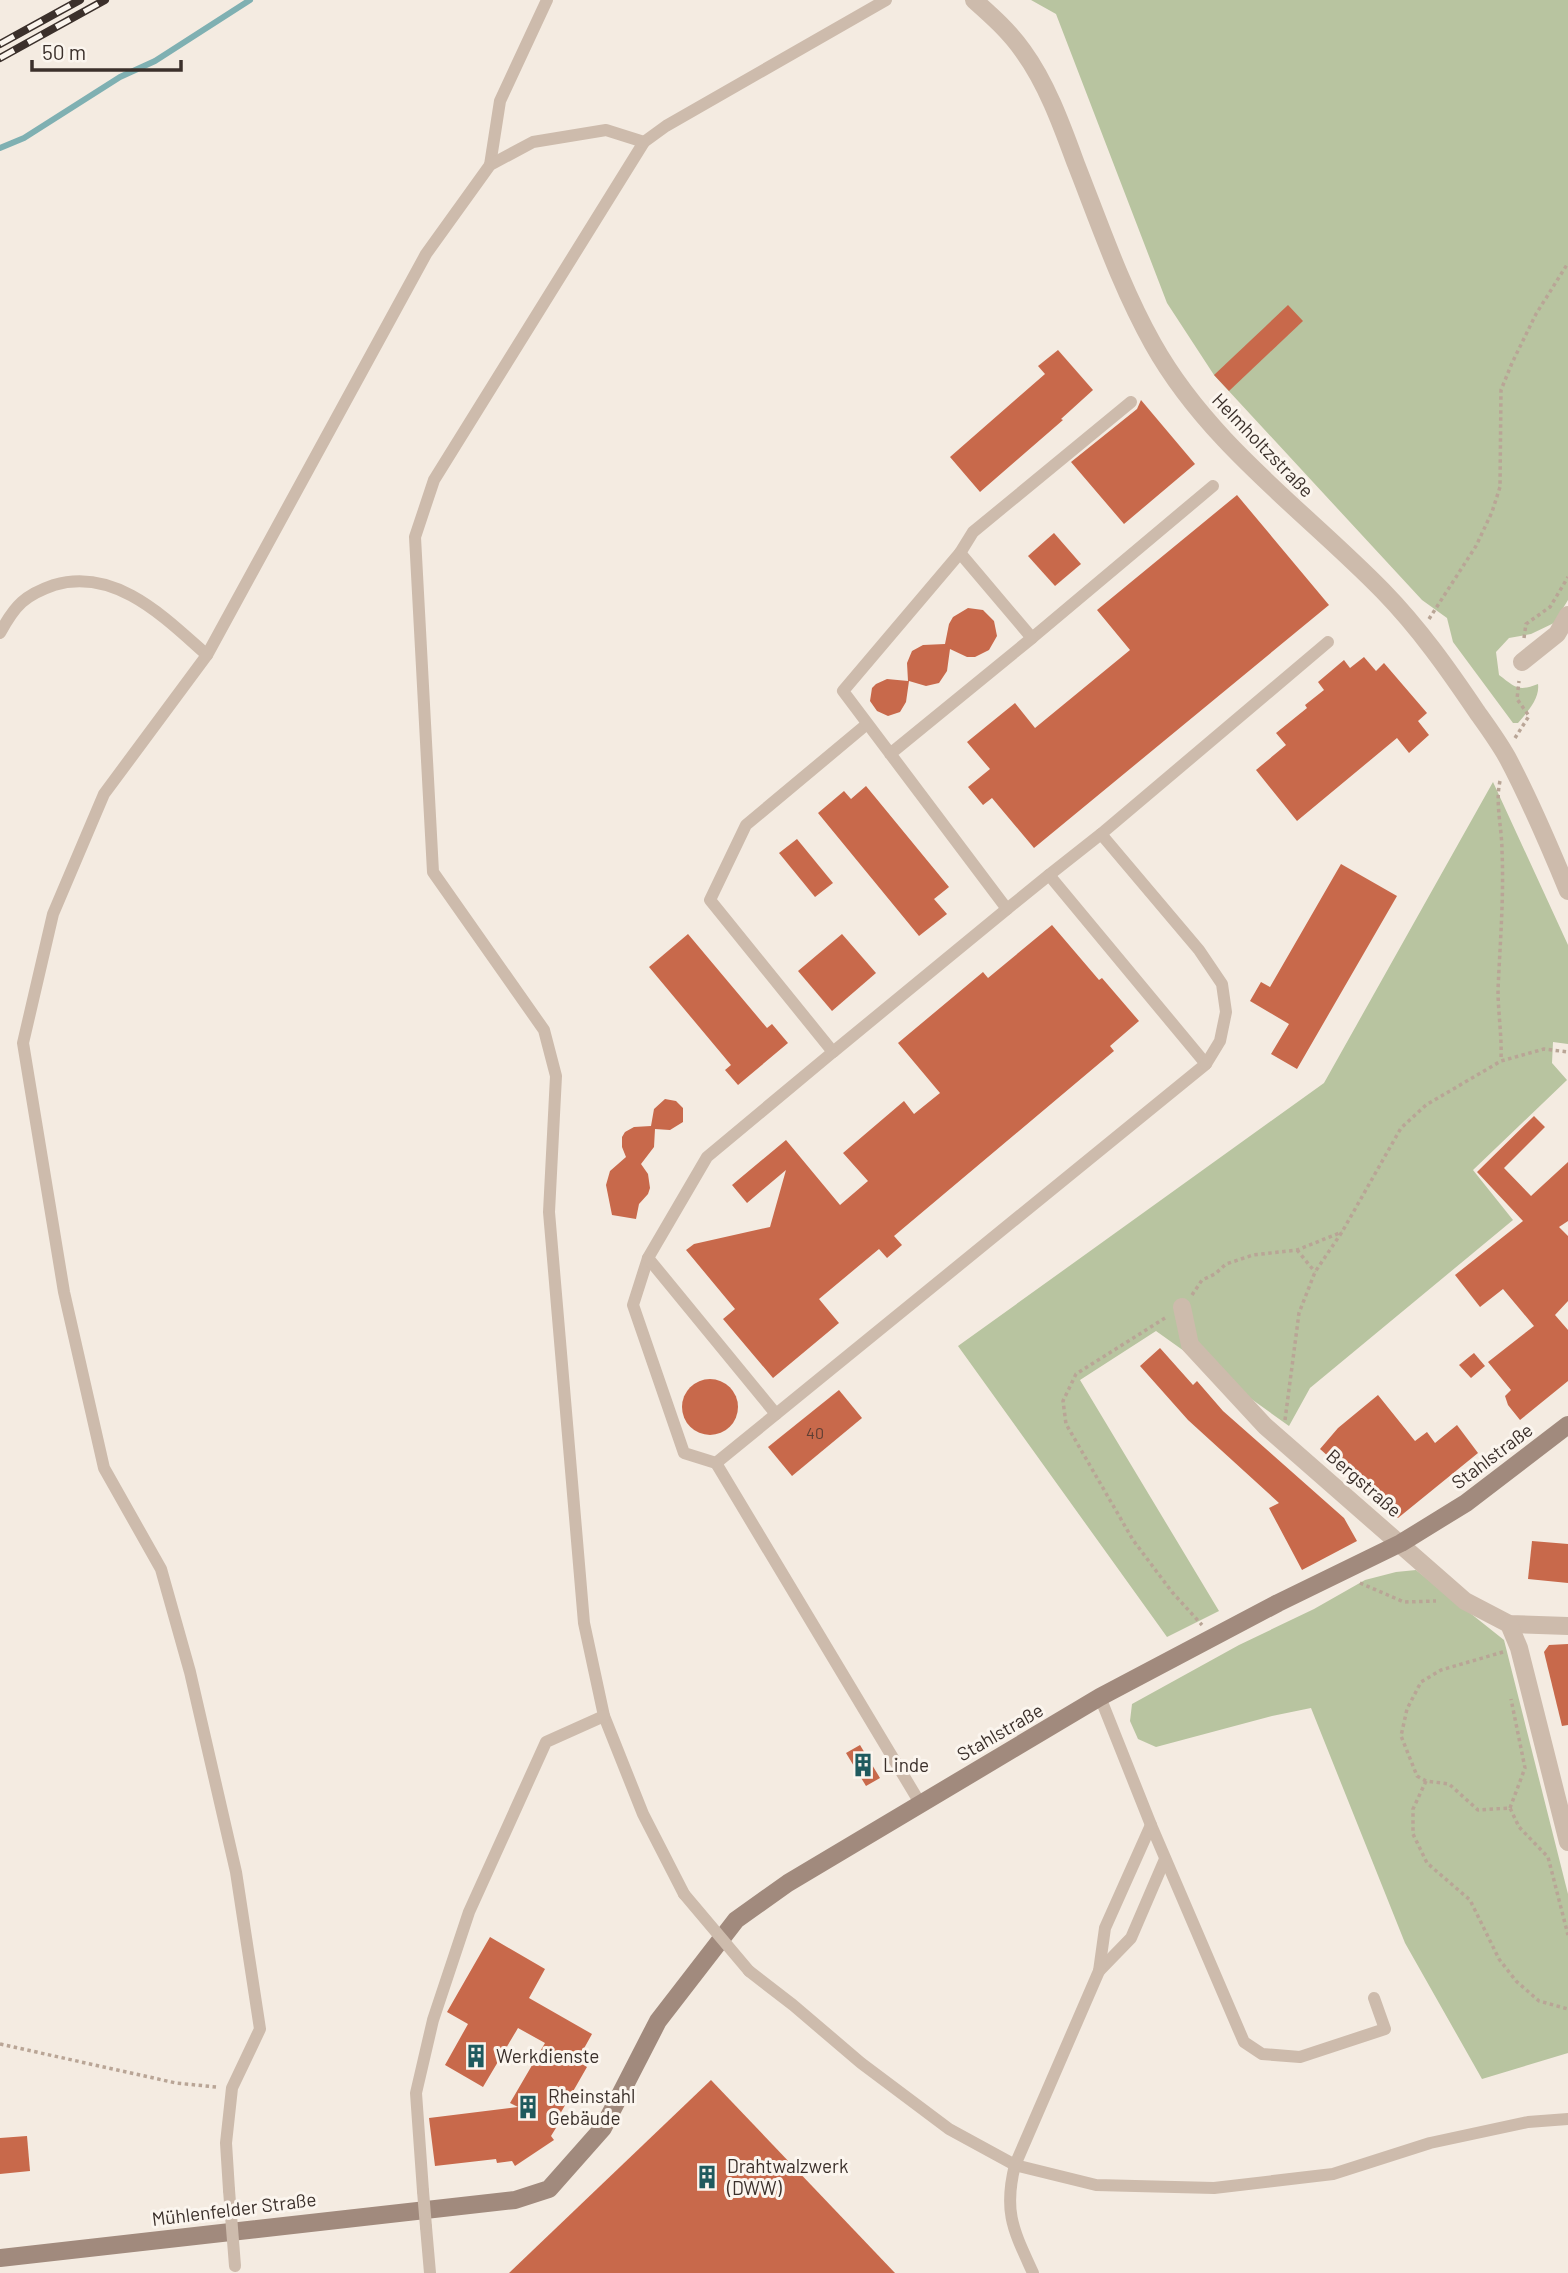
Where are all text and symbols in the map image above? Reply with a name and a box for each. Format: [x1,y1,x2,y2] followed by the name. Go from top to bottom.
[32,28,180,72] scale bar
[42,39,86,64] text: 50 m
[1208,388,1319,502] street label: Helmholtzstraße
[1447,1418,1537,1494] street label: Stahlstraße
[806,1423,824,1442] house number: 40
[1322,1444,1407,1522] street label: Bergstraße
[953,1698,1047,1765] street label: Stahlstraße
[849,1751,877,1779] building icon: Linde
[883,1753,929,1776] place label: Linde
[462,2042,490,2070] building icon: Werkdienste
[496,2044,599,2067] place label: Werkdienste
[548,2084,635,2129] place label: Rheinstahl Gebäude
[514,2093,542,2121] building icon: Rheinstahl Gebäude
[726,2154,848,2199] place label: Drahtwalzwerk (DWW)
[693,2163,721,2191] building icon: Drahtwalzwerk (DWW)
[150,2187,318,2230] street label: Mühlenfelder Straße

